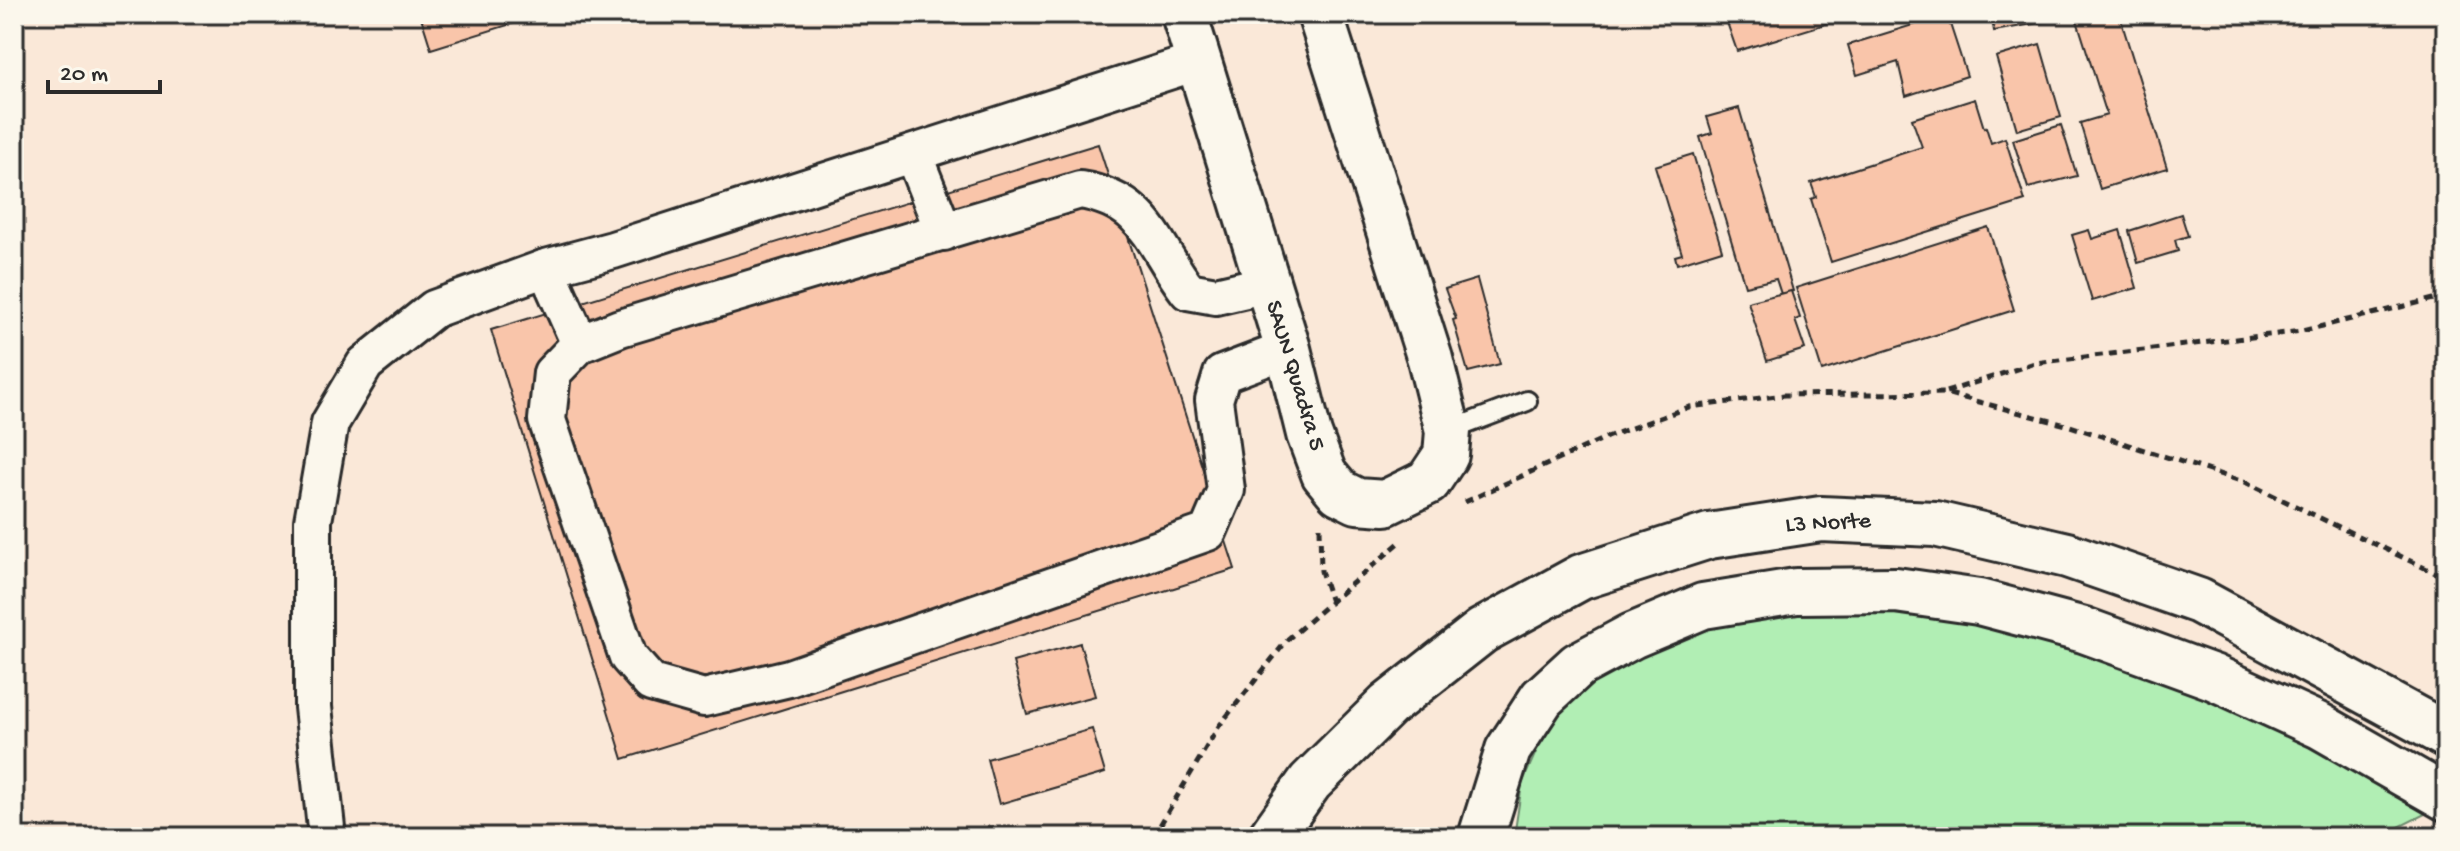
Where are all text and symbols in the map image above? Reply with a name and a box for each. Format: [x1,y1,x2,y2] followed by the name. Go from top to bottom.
[48,44,160,94] scale bar
[60,61,108,90] text: 20 m
[1257,297,1331,455] street label: SAUN Quadra 5
[1784,507,1872,541] street label: L3 Norte

